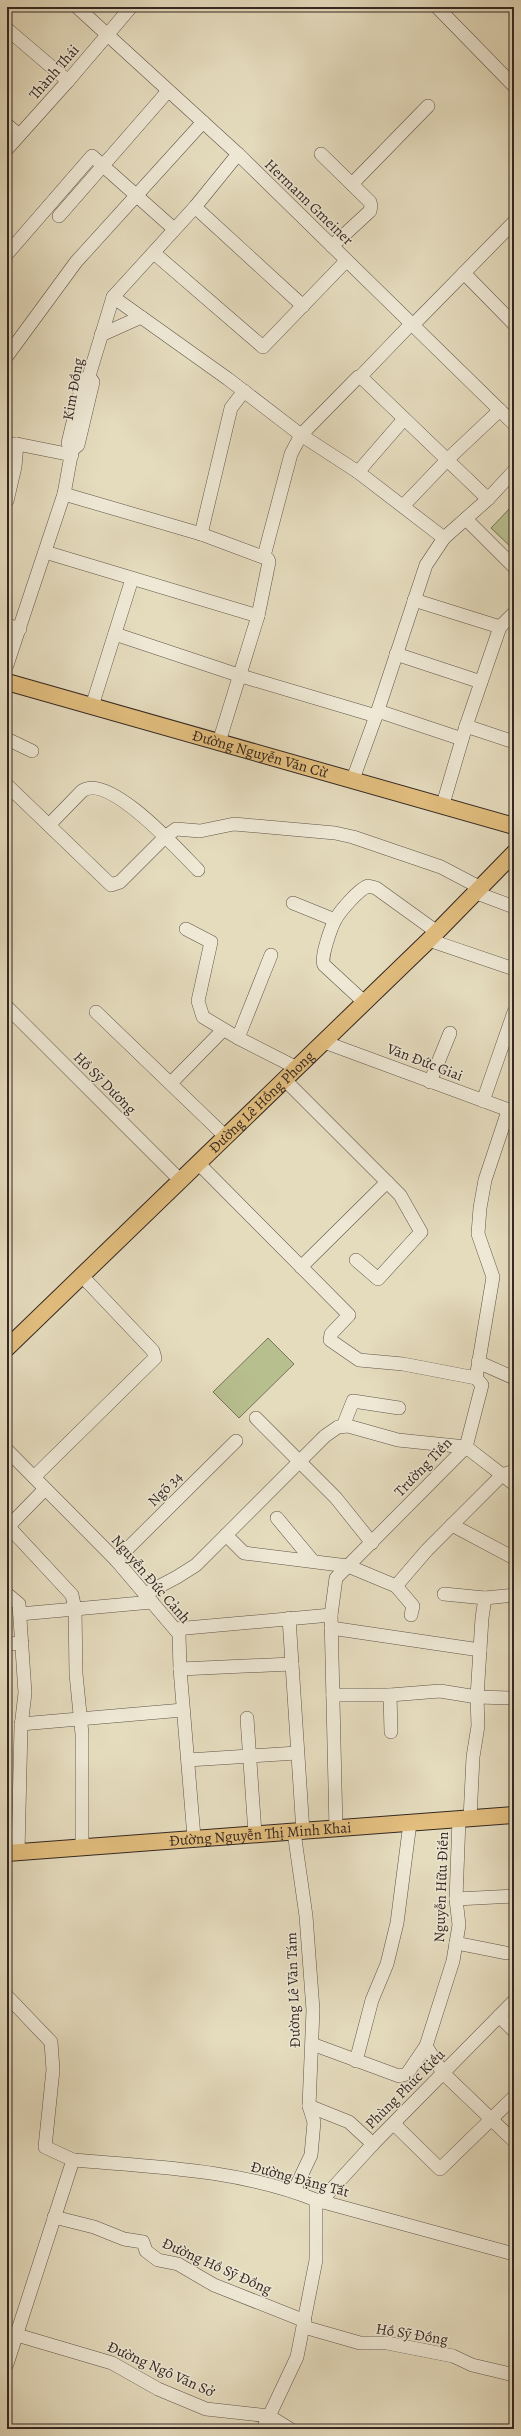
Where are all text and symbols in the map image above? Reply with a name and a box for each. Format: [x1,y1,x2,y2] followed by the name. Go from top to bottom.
[24,40,84,104] street label: Thành Thái
[260,154,358,250] street label: Hermann Gmeiner
[58,356,88,422] street label: Kim Đồng
[190,725,331,783] street label: Đường Nguyễn Văn Cừ
[383,1038,466,1086] street label: Văn Đức Giai
[204,1046,319,1158] street label: Đường Lê Hồng Phong
[69,1047,141,1119] street label: Hồ Sỹ Dương
[390,1433,456,1501] street label: Trường Tiến
[143,1467,187,1511] street label: Ngõ 34
[107,1530,195,1628] street label: Nguyễn Đức Cảnh
[168,1817,352,1851] street label: Đường Nguyễn Thị Minh Khai
[429,1831,453,1943] street label: Nguyễn Hữu Điền
[281,1931,305,2048] street label: Đường Lê Văn Tám
[361,2044,450,2133] street label: Phùng Phúc Kiều
[249,2156,352,2202] street label: Đường Đặng Tất
[159,2233,275,2299] street label: Đường Hồ Sỹ Đồng
[375,2318,450,2350] street label: Hồ Sỹ Đồng
[104,2336,219,2402] street label: Đường Ngô Văn Sở

